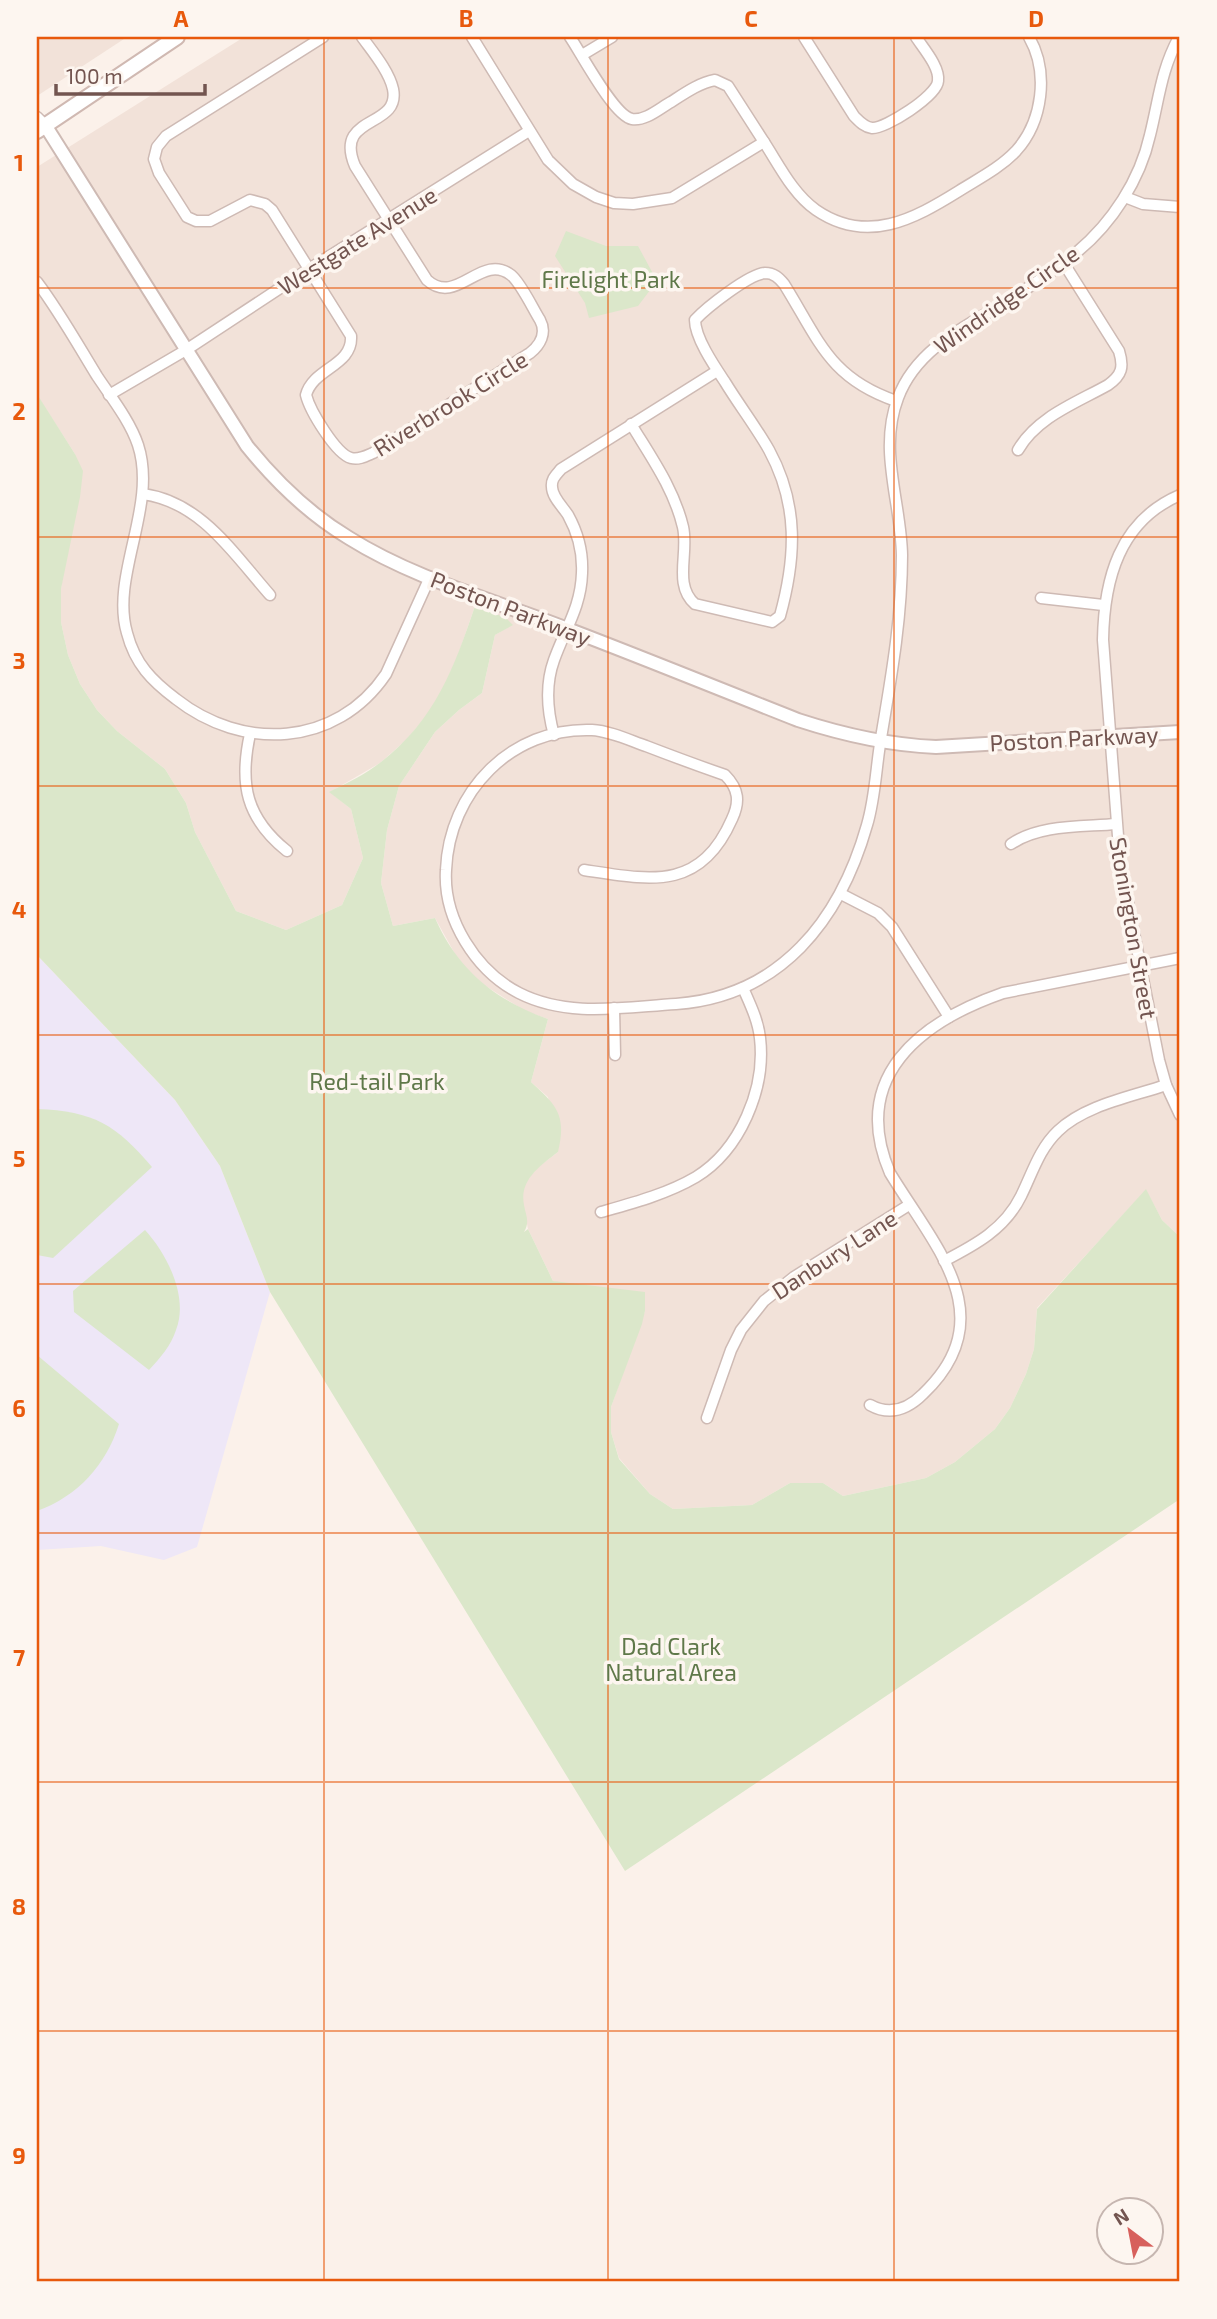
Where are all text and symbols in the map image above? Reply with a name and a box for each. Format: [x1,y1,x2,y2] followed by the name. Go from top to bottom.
[173,4,189,32] text: A
[459,4,473,32] text: B
[744,4,758,32] text: C
[1028,4,1044,32] text: D
[56,52,205,96] scale bar
[66,63,123,88] text: 100 m
[14,148,24,176] text: 1
[272,180,442,300] street label: Westgate Avenue
[928,239,1084,359] street label: Windridge Circle
[541,265,681,293] park label: Firelight Park
[368,344,532,462] street label: Riverbrook Circle
[12,397,26,425] text: 2
[427,565,595,651] street label: Poston Parkway
[12,646,26,674] text: 3
[989,720,1159,756] street label: Poston Parkway
[1104,835,1164,1021] street label: Stonington Street
[12,895,26,923] text: 4
[309,1067,445,1095] park label: Red-tail Park
[13,1144,25,1172] text: 5
[766,1203,902,1305] street label: Danbury Lane
[12,1394,26,1422] text: 6
[605,1632,737,1686] park label: Dad Clark Natural Area
[13,1643,25,1671] text: 7
[12,1892,26,1920] text: 8
[12,2141,26,2169] text: 9
[1094,2196,1164,2266] north arrow
[1109,2203,1133,2230] text: N

